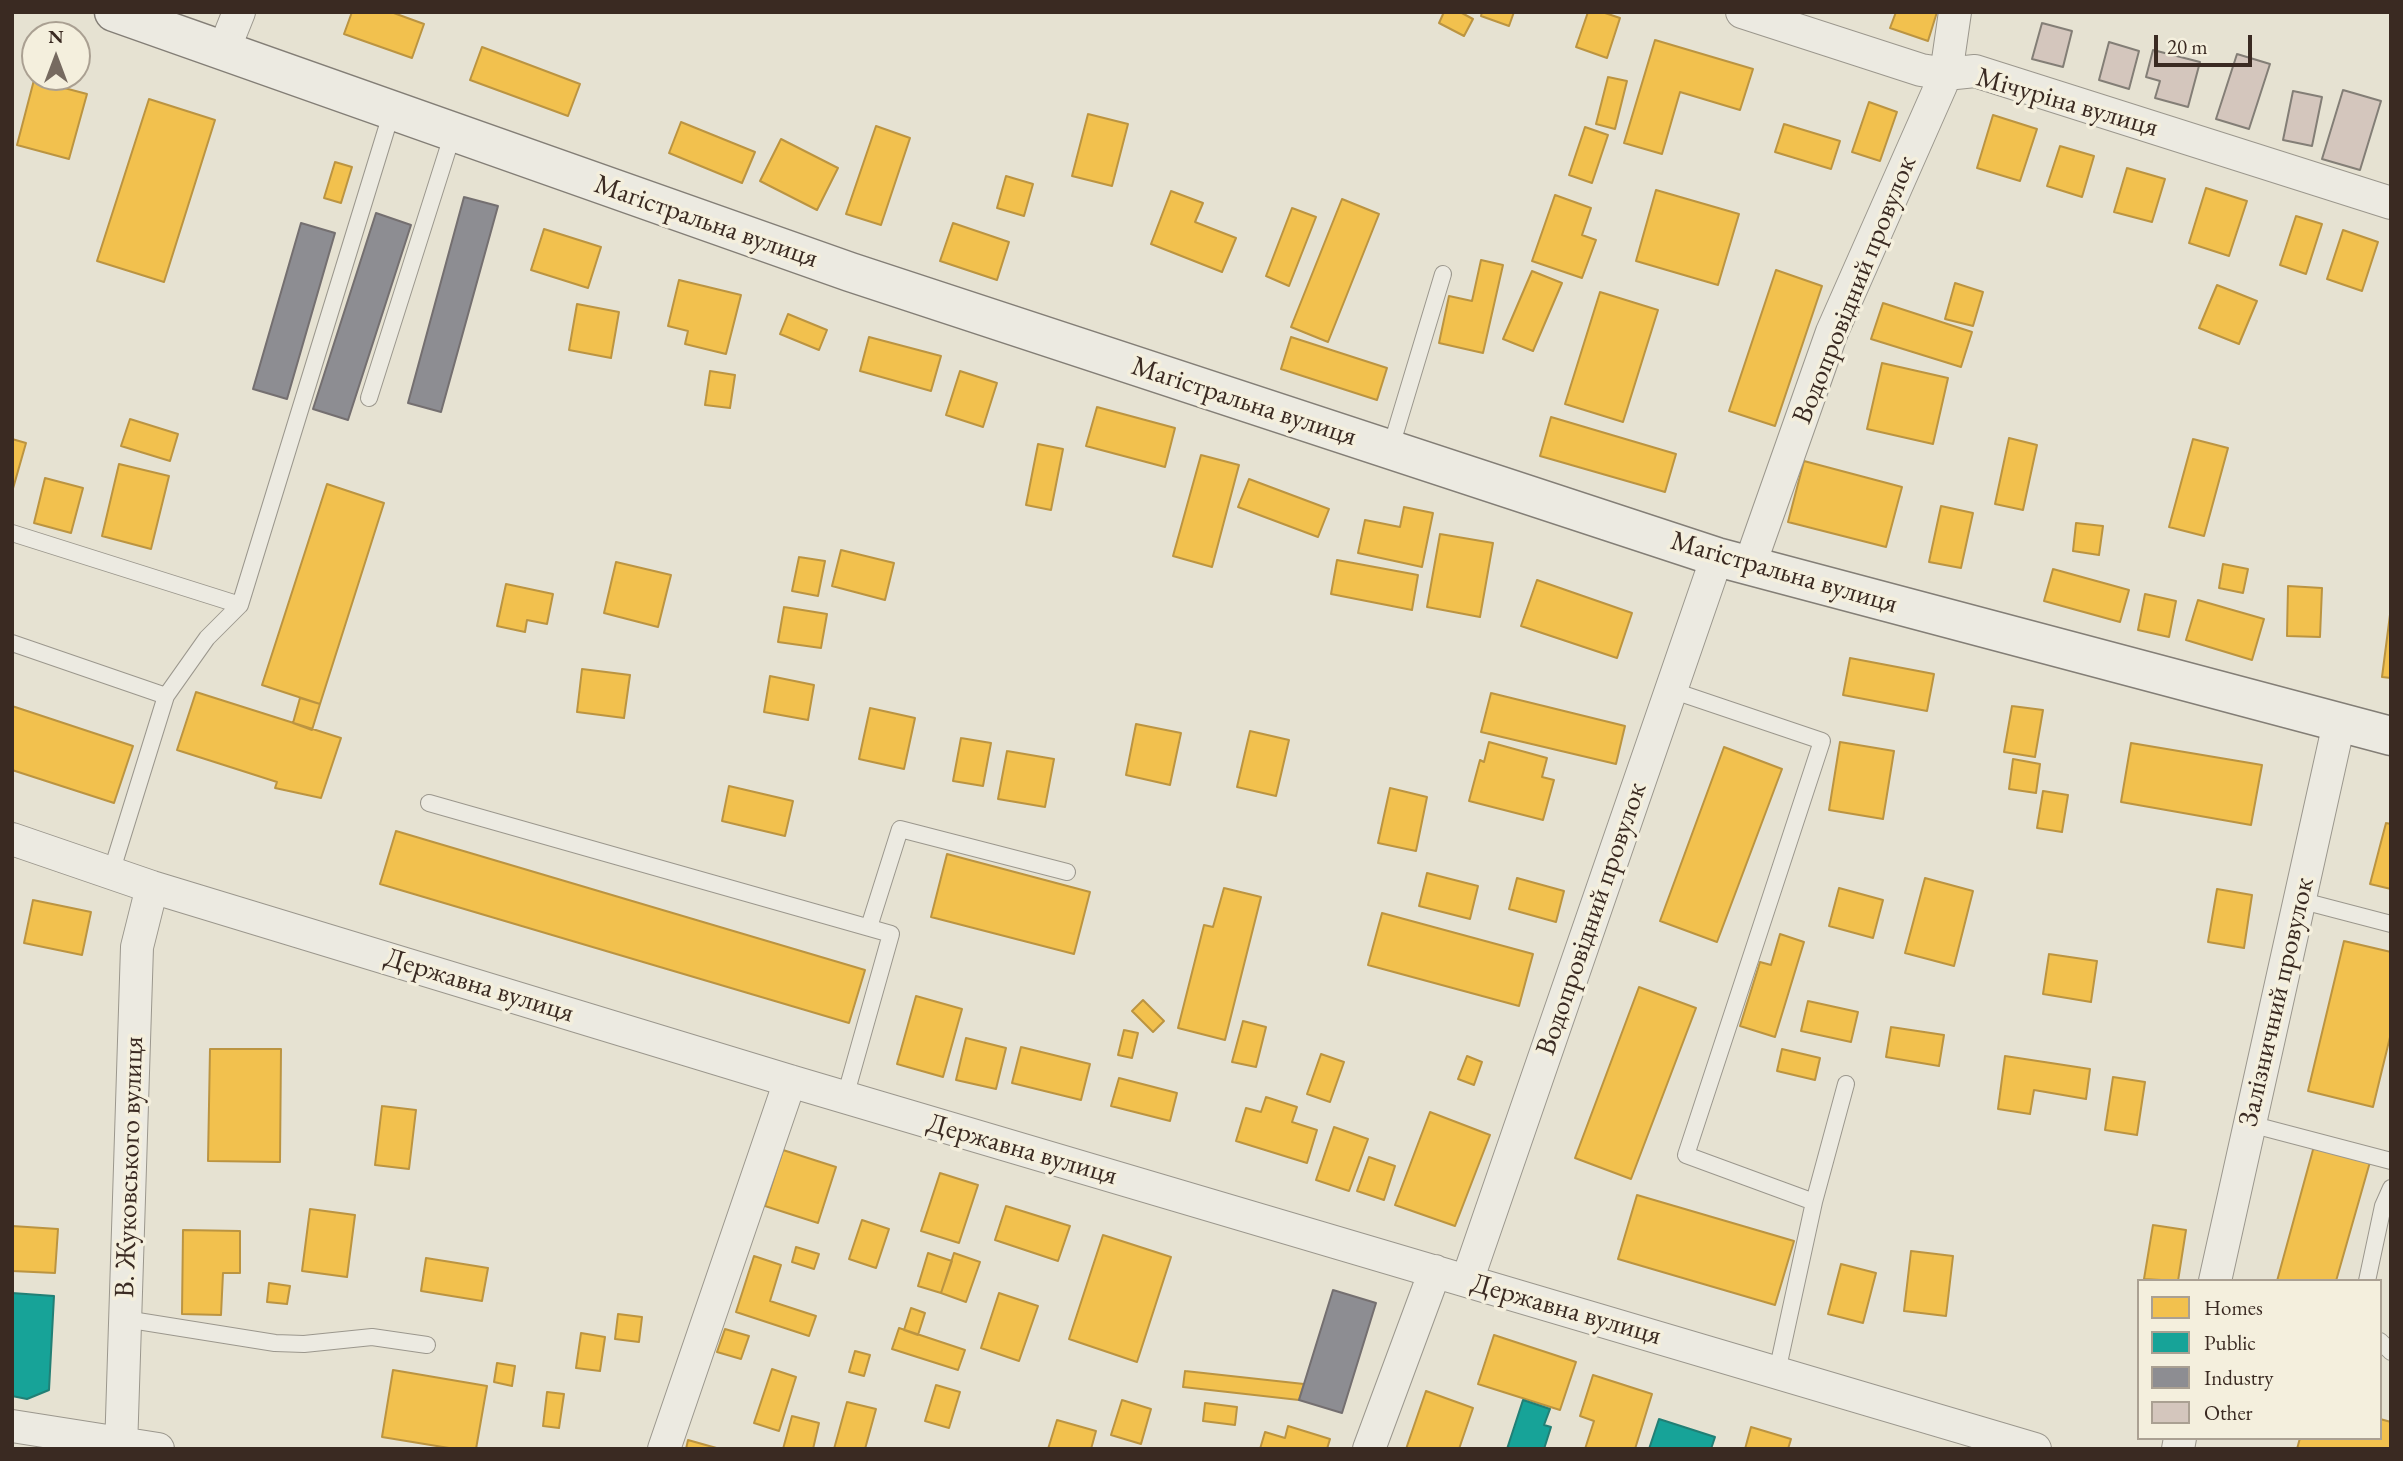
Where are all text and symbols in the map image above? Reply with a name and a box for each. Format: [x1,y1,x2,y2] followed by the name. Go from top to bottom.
[21,21,91,91] north arrow
[2158,21,2256,65] scale bar
[48,24,64,49] text: N
[2167,33,2208,60] text: 20 m
[1972,61,2162,145] street label: Мічуріна вулиця
[1786,151,1924,429] street label: Водопровідний провулок
[590,168,822,276] street label: Магістральна вулиця
[1127,350,1361,454] street label: Магістральна вулиця
[1667,525,1901,621] street label: Магістральна вулиця
[1530,778,1654,1060] street label: Водопровідний провулок
[2232,874,2322,1130] street label: Залізничний провулок
[380,941,578,1031] street label: Державна вулиця
[109,1036,151,1298] street label: В. Жуковського вулиця
[923,1107,1121,1193] street label: Державна вулиця
[1467,1267,1665,1353] street label: Державна вулиця
[2137,1279,2382,1440] legend
[2204,1294,2263,1321] text: Homes
[2204,1329,2256,1356] text: Public
[2204,1364,2274,1391] text: Industry
[2204,1399,2253,1426] text: Other

